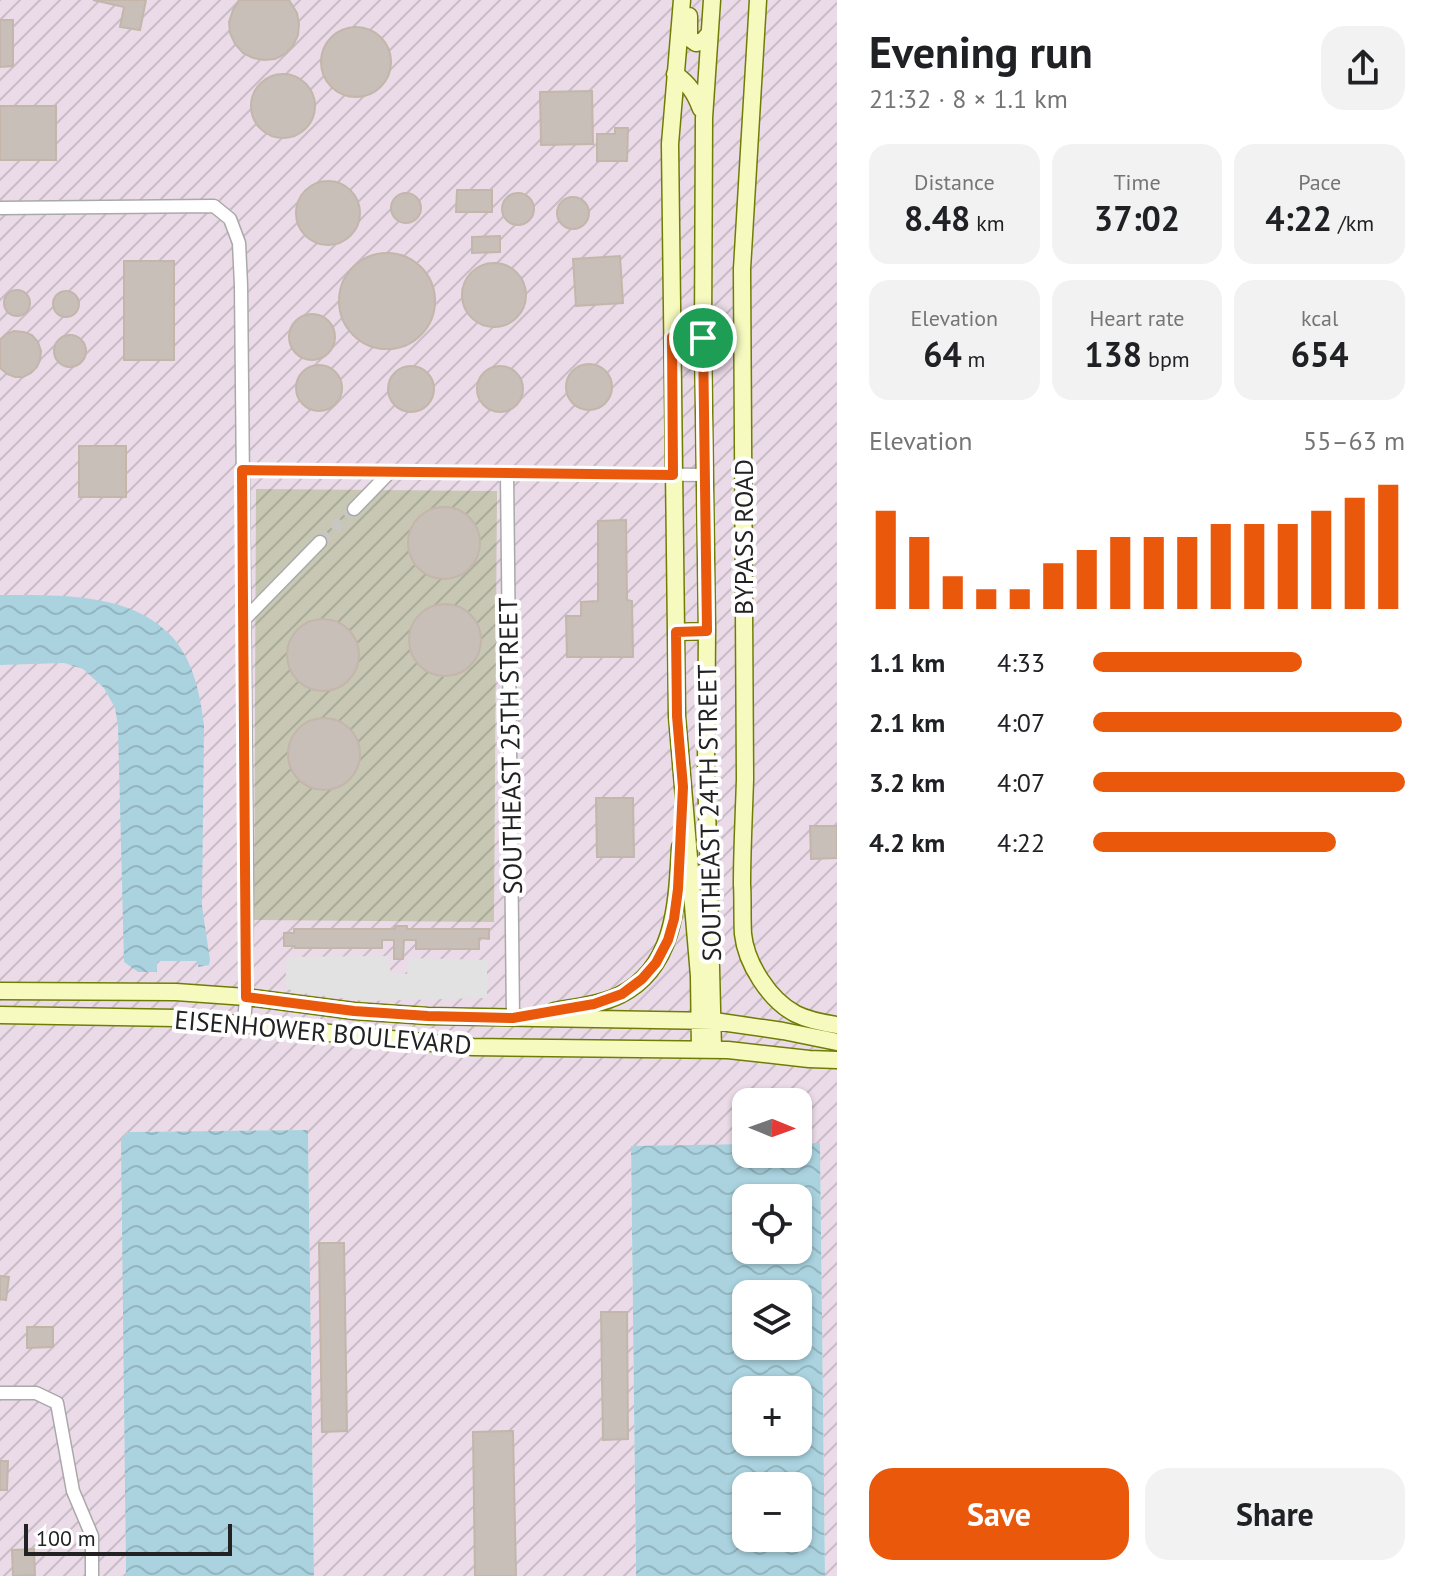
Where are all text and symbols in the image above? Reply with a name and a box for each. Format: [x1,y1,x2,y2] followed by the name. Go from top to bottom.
[869,23,1093,80] text: Evening run
[1321,26,1405,110] button: share
[869,82,1068,115] text: 21:32 · 8 × 1.1 km
[914,168,995,196] text: Distance
[1113,168,1161,196] text: Time
[1298,168,1341,196] text: Pace
[904,196,970,240] text: 8.48
[1094,196,1180,240] text: 37:02
[1265,196,1332,240] text: 4:22
[970,209,1005,237] text: km
[1332,209,1374,237] text: /km
[669,304,737,372] pin
[911,304,998,332] text: Elevation
[1089,304,1185,332] text: Heart rate
[1301,304,1338,332] text: kcal
[681,316,725,360] icon: arrive
[923,332,962,376] text: 64
[1084,332,1142,376] text: 138
[1291,332,1349,376] text: 654
[962,345,985,373] text: m
[1142,345,1190,373] text: bpm
[869,424,973,457] text: Elevation
[1303,424,1405,457] text: 55–63 m
[727,459,760,615] street label: BYPASS ROAD
[491,597,529,895] street label: SOUTHEAST 25TH STREET
[869,646,945,679] text: 1.1 km
[997,646,1045,679] text: 4:33
[690,664,728,962] street label: SOUTHEAST 24TH STREET
[869,706,945,739] text: 2.1 km
[997,706,1045,739] text: 4:07
[869,766,945,799] text: 3.2 km
[997,766,1045,799] text: 4:07
[869,826,945,859] text: 4.2 km
[997,826,1045,859] text: 4:22
[173,1003,473,1061] street label: EISENHOWER BOULEVARD
[732,1088,812,1168] north arrow
[732,1088,812,1552] map controls
[732,1184,812,1264] button: locate
[732,1280,812,1360] button: layers
[732,1376,812,1456] button: +
[869,1468,1129,1560] button: Save
[1145,1468,1405,1560] button: Share
[732,1472,812,1552] button: −
[24,1520,232,1556] scale bar
[36,1524,96,1552] text: 100 m

